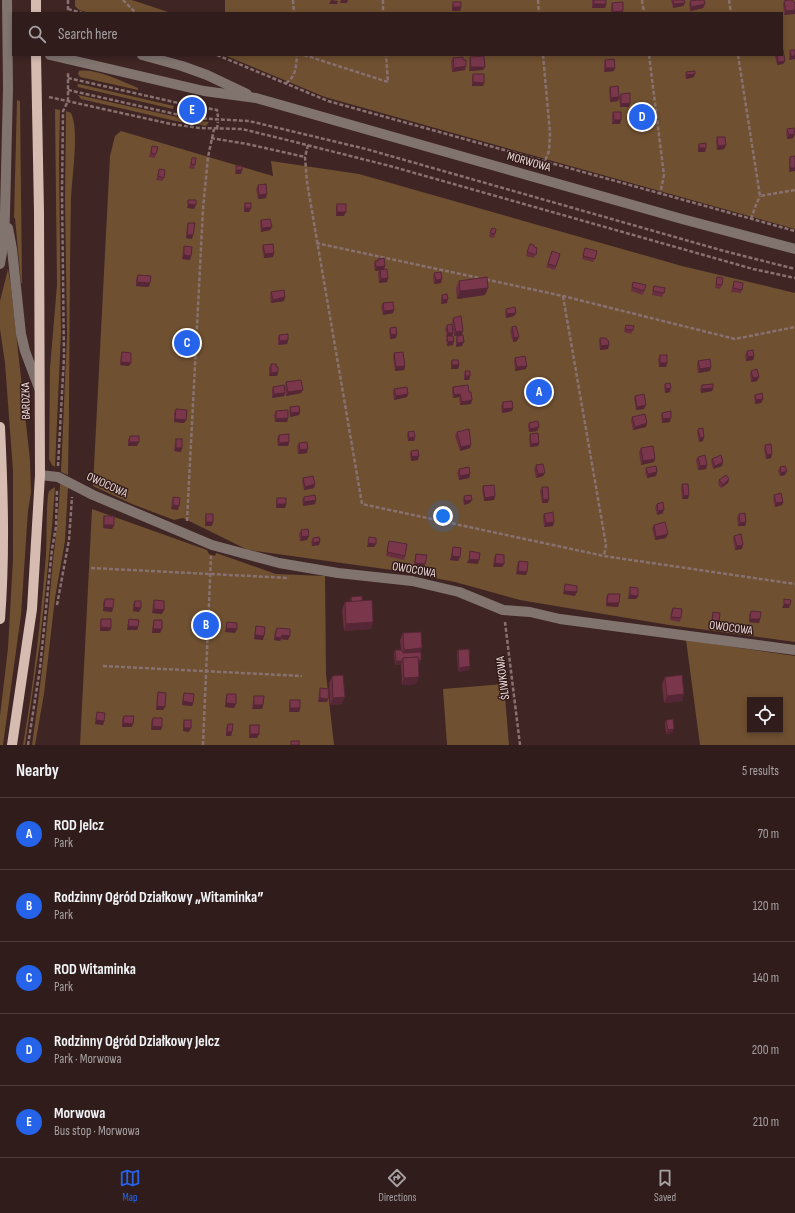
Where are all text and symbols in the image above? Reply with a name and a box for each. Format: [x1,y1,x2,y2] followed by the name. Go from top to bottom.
[12,12,783,56] search box
[26,23,48,45] icon: search
[58,25,118,44] text: Search here
[179,95,205,125] pin: E
[629,102,655,132] pin: D
[505,149,553,176] street label: MORWOWA
[174,328,200,358] pin: C
[526,377,552,407] pin: A
[18,381,34,420] street label: BARDZKA
[84,469,131,501] street label: OWOCOWA
[433,506,453,526] your location
[391,559,438,581] street label: OWOCOWA
[193,610,219,640] pin: B
[708,618,755,639] street label: OWOCOWA
[493,655,513,701] street label: ŚLIWKOWA
[747,697,783,733] map controls
[747,697,783,733] button: locate
[16,761,59,781] text: Nearby
[742,763,779,779] text: 5 results
[54,816,104,835] text: ROD Jelcz
[26,826,32,842] text: A
[758,826,779,842] text: 70 m
[54,835,73,851] text: Park
[54,888,264,907] text: Rodzinny Ogród Działkowy „Witaminka”
[26,898,32,914] text: B
[753,898,779,914] text: 120 m
[54,907,73,923] text: Park
[54,960,136,979] text: ROD Witaminka
[26,970,32,986] text: C
[753,970,779,986] text: 140 m
[54,979,73,995] text: Park
[54,1032,220,1051] text: Rodzinny Ogród Działkowy Jelcz
[26,1042,32,1058] text: D
[752,1042,779,1058] text: 200 m
[54,1051,122,1067] text: Park · Morwowa
[54,1104,105,1123] text: Morwowa
[26,1114,32,1130] text: E
[753,1114,779,1130] text: 210 m
[54,1123,140,1139] text: Bus stop · Morwowa
[119,1167,141,1204] tab: Map
[379,1167,416,1204] tab: Directions
[654,1167,676,1204] tab: Saved

